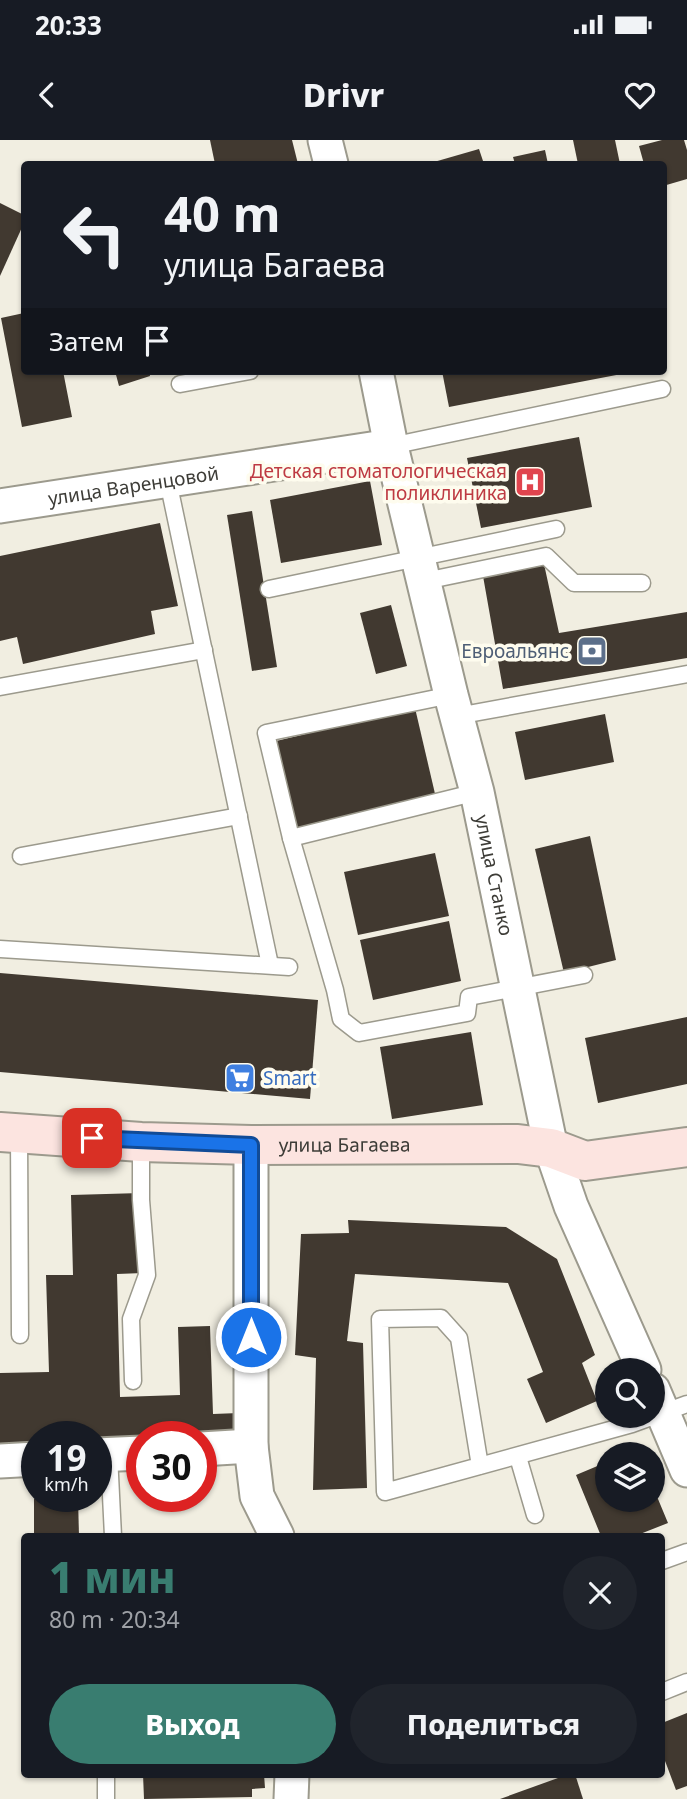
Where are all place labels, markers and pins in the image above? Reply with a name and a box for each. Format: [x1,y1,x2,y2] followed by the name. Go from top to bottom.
[250,458,507,506] place label: Детская стоматологическая поликлиника
[513,465,547,499] hospital icon: Детская стоматологическая поликлиника
[575,634,609,668] bank icon: Евроальянс
[461,638,569,664] place label: Евроальянс
[223,1061,257,1095] supermarket icon: Smart
[263,1065,317,1091] place label: Smart
[62,1108,122,1168] pin

